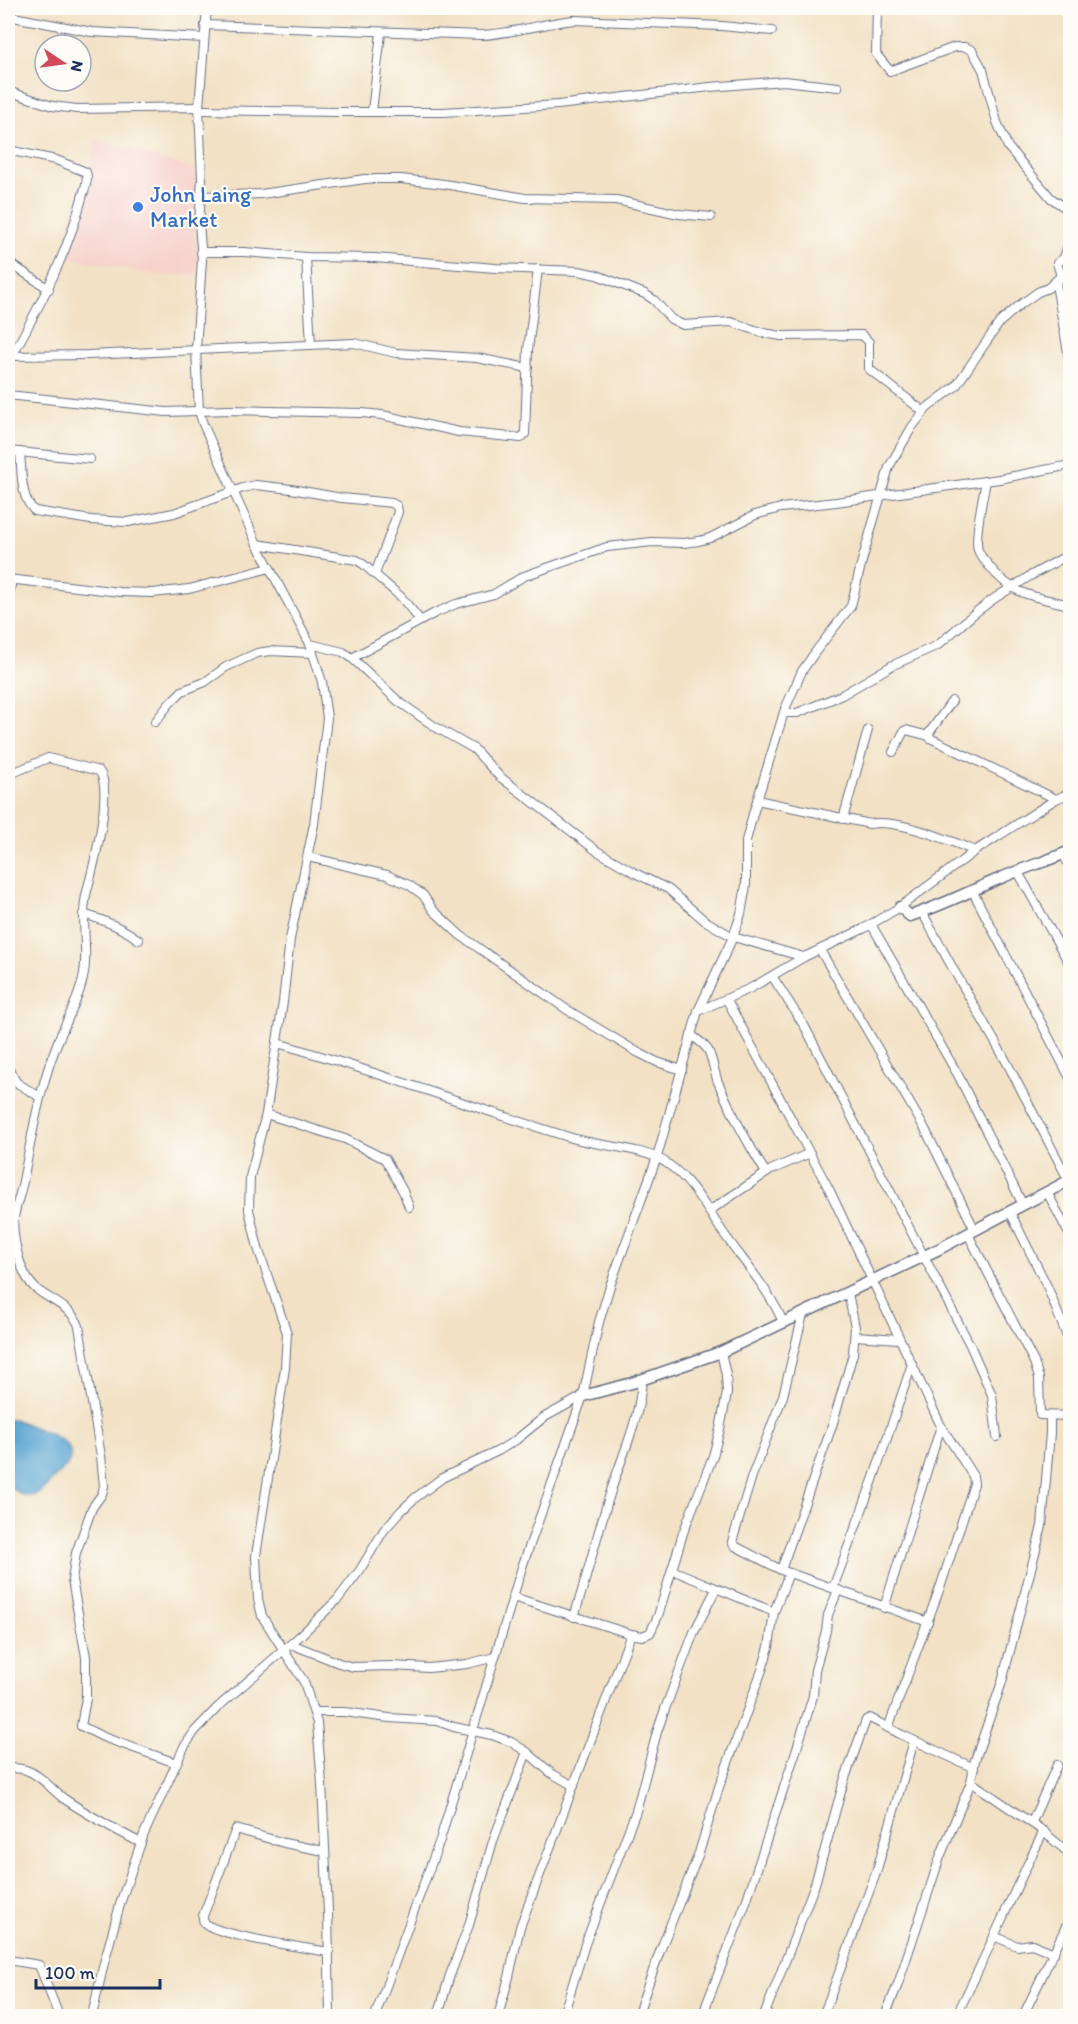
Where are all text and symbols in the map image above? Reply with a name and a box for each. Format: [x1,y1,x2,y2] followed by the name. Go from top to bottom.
[33,33,93,93] north arrow
[67,59,88,74] text: N
[150,181,252,233] place label: John Laing Market
[131,200,145,214] marker: John Laing Market
[36,1952,160,1990] scale bar
[45,1962,95,1984] text: 100 m

